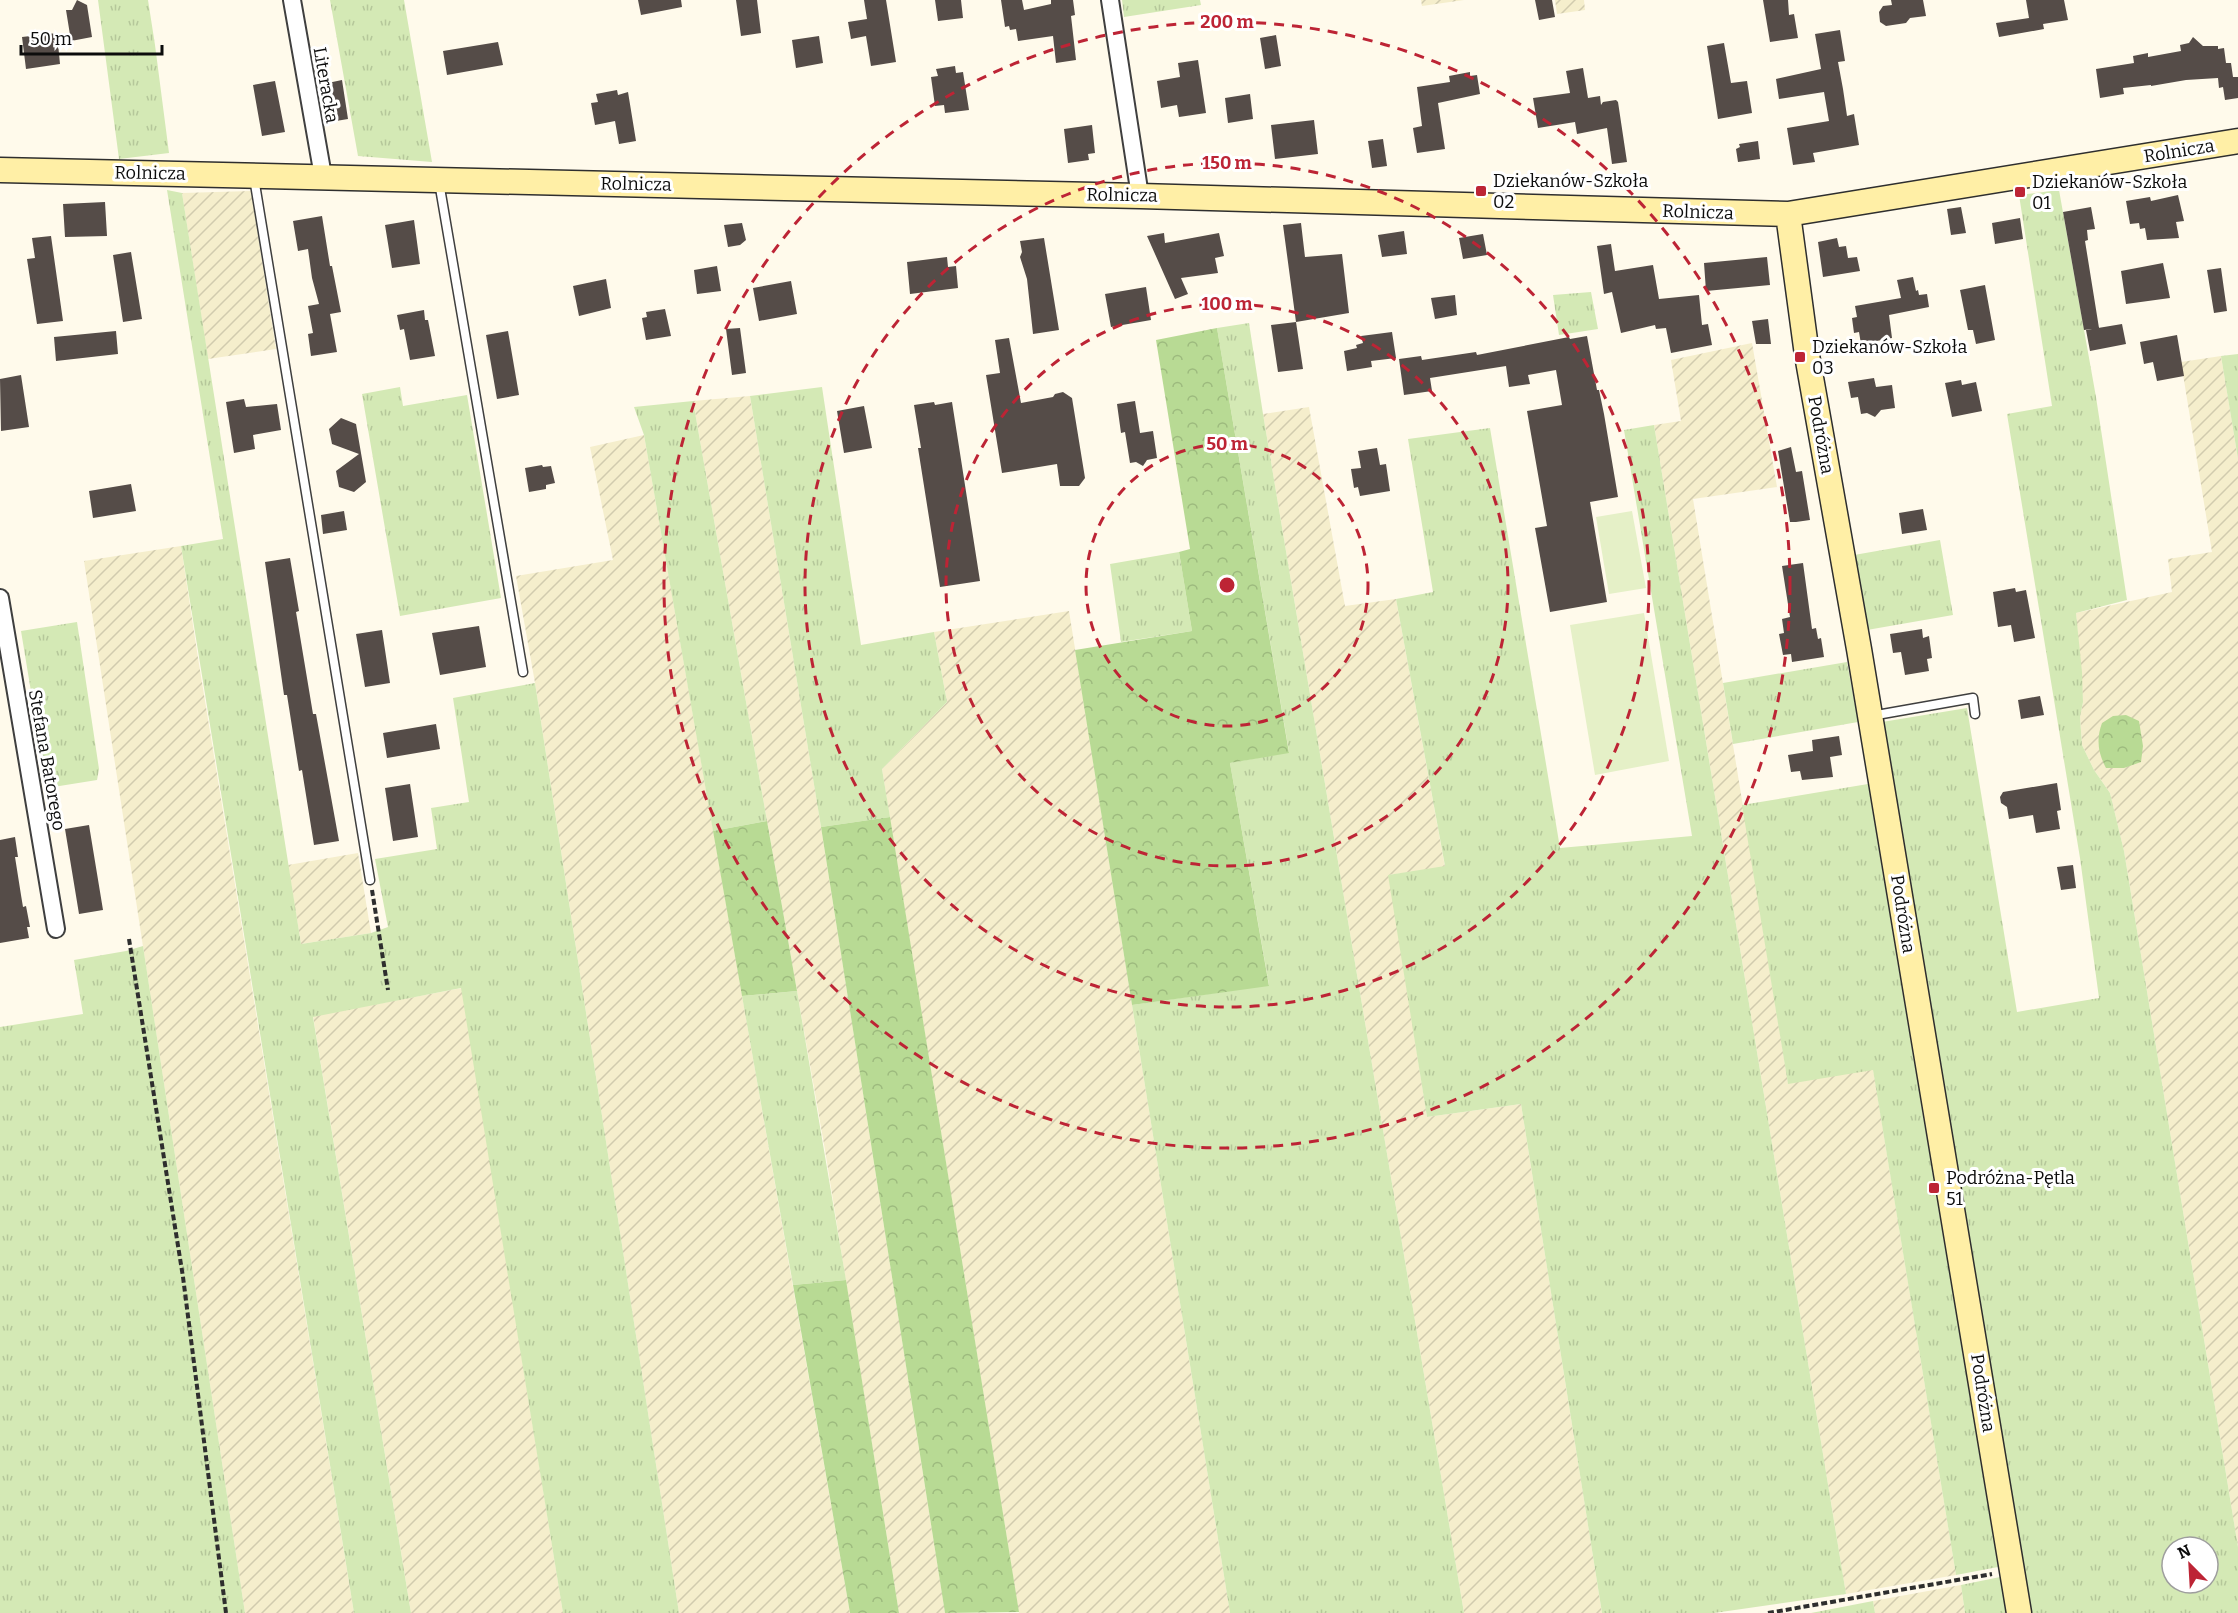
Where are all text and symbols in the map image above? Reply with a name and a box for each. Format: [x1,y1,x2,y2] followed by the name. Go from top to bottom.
[1200,11,1254,33] text: 200 m
[21,18,162,56] scale bar
[30,28,72,50] text: 50 m
[308,45,344,125] street label: Literacka
[2142,135,2216,167] street label: Rolnicza
[1202,152,1252,174] text: 150 m
[114,161,186,185] street label: Rolnicza
[1493,170,1648,213] place label: Dziekanów-Szkoła 02
[2032,171,2187,214] place label: Dziekanów-Szkoła 01
[600,172,672,196] street label: Rolnicza
[1086,183,1158,207] street label: Rolnicza
[1474,184,1488,198] marker: Dziekanów-Szkoła 02
[2013,185,2027,199] marker: Dziekanów-Szkoła 01
[1662,200,1734,224] street label: Rolnicza
[1201,293,1253,315] text: 100 m
[1812,336,1967,379] place label: Dziekanów-Szkoła 03
[1793,350,1807,364] marker: Dziekanów-Szkoła 03
[1803,394,1839,476] street label: Podróżna
[1206,433,1248,455] text: 50 m
[1217,575,1237,595] centre of rings
[24,688,70,832] street label: Stefana Batorego
[1886,873,1920,955] street label: Podróżna
[1946,1167,2075,1210] place label: Podróżna-Pętla 51
[1927,1181,1941,1195] marker: Podróżna-Pętla 51
[1966,1352,2000,1434] street label: Podróżna
[2160,1535,2220,1595] north arrow
[2175,1541,2194,1563] text: N

